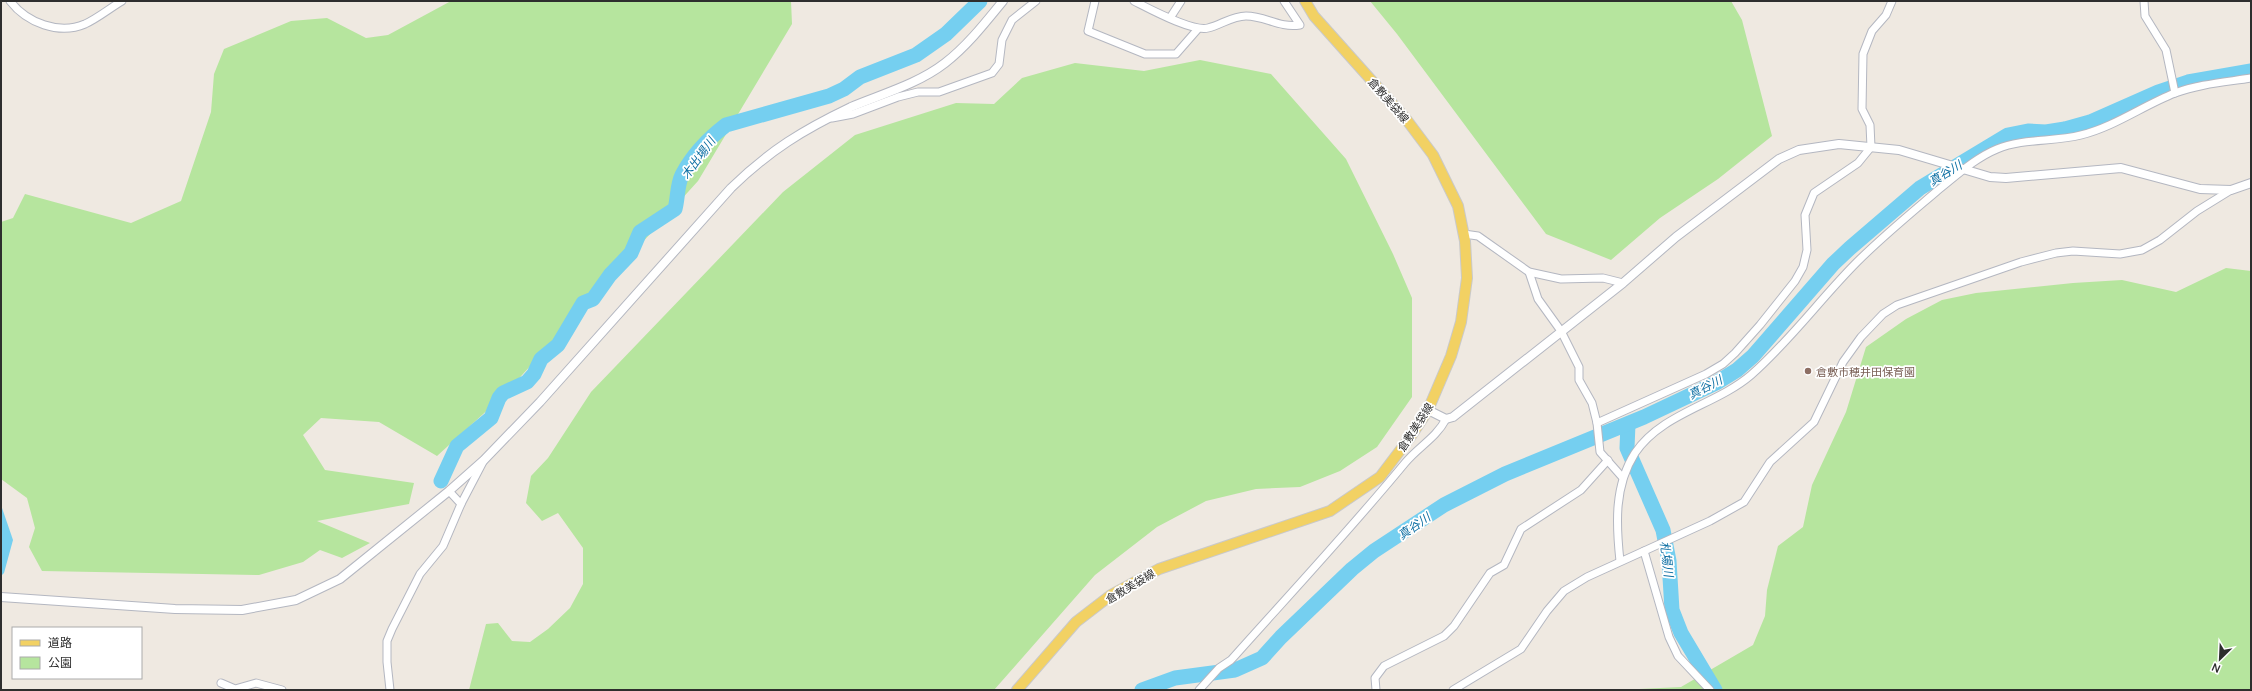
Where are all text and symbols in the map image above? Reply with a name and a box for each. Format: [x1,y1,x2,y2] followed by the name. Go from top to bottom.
[1365,74,1413,126] street label: 倉敷美袋線
[677,132,720,182] water label: 木出場川
[1925,155,1967,190] water label: 真谷川
[1816,364,1915,379] place label: 倉敷市穂井田保育園
[1803,366,1813,376] marker: 倉敷市穂井田保育園
[1685,370,1727,403] water label: 真谷川
[1394,400,1436,454] street label: 倉敷美袋線
[1394,508,1435,543] water label: 真谷川
[1656,540,1678,580] water label: 札場川
[1103,565,1157,607] street label: 倉敷美袋線
[12,627,142,679] legend
[48,634,72,651] text: 道路
[2200,639,2240,679] north arrow
[48,654,72,671] text: 公園
[2209,660,2222,677] text: N

